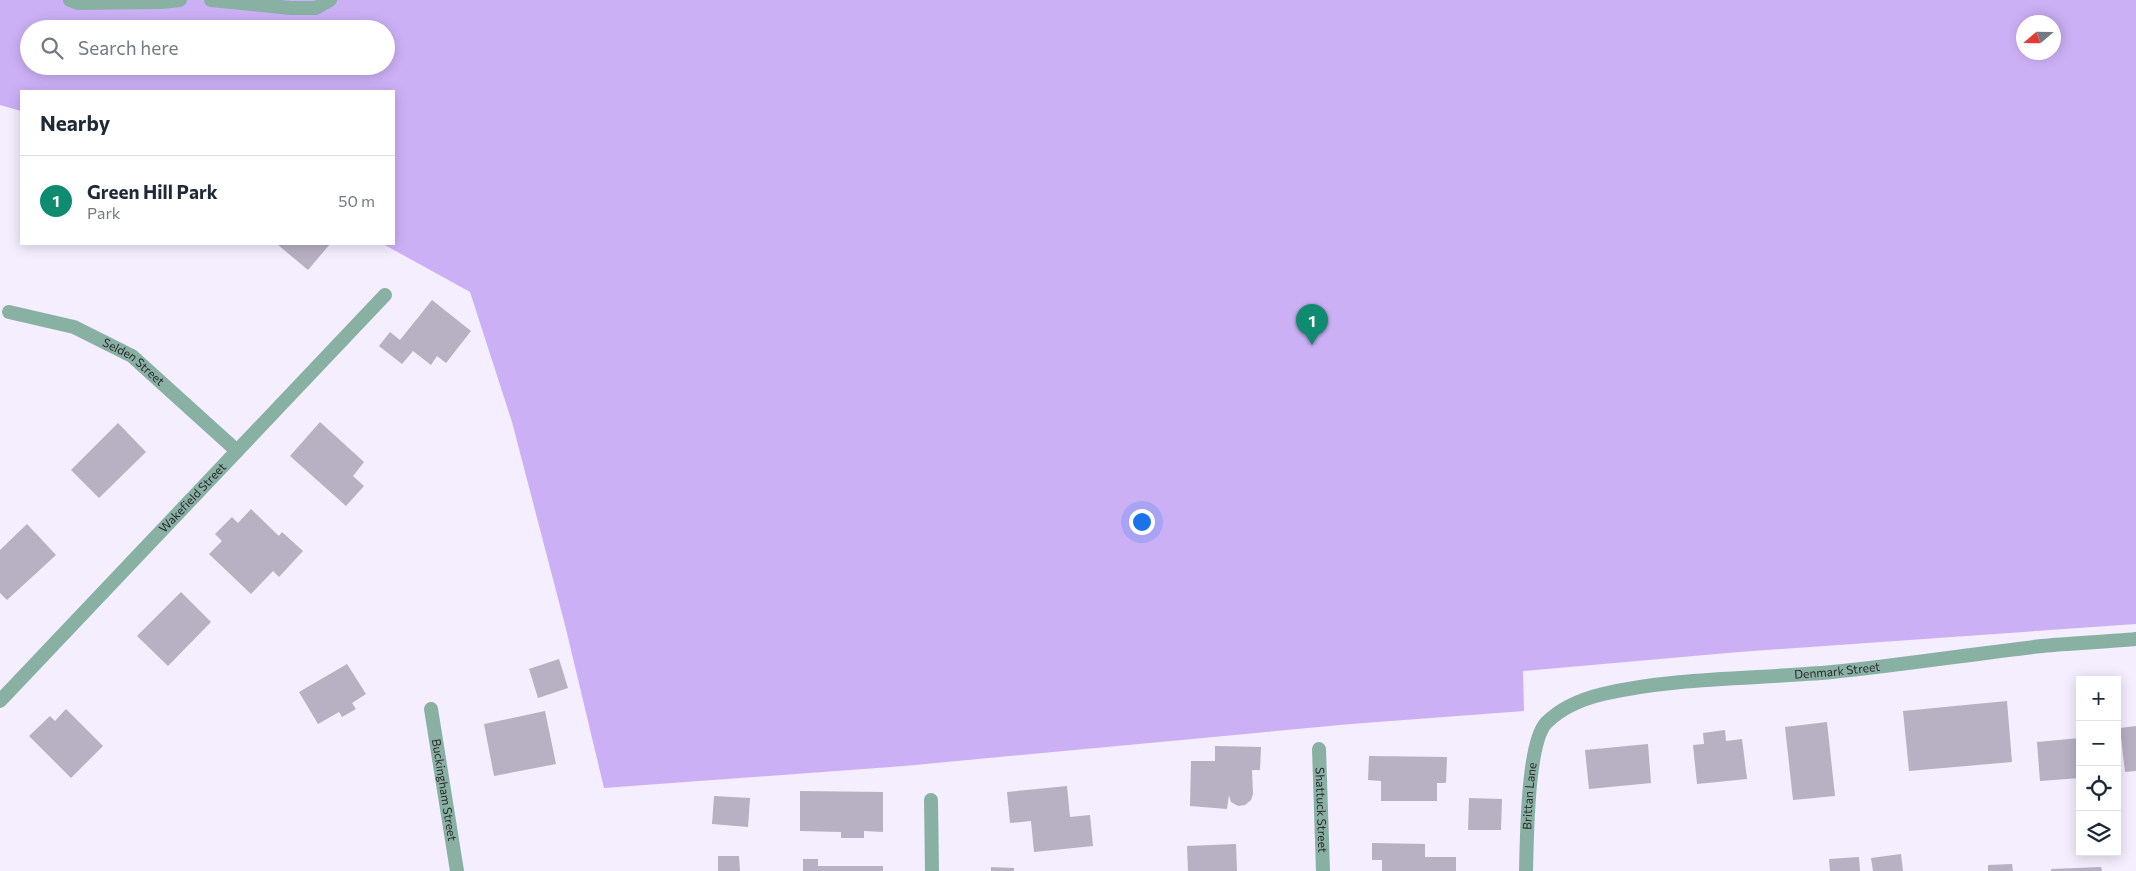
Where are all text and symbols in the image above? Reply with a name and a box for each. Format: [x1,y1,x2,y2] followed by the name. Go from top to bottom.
[2016,15,2061,60] north arrow
[20,20,395,75] search box
[38,34,66,62] icon: search
[78,36,178,59] text: Search here
[40,110,110,135] text: Nearby
[87,180,218,203] text: Green Hill Park
[52,191,60,210] text: 1
[338,191,375,210] text: 50 m
[87,203,120,222] text: Park
[1296,304,1328,345] pin: 1
[101,335,168,388] street label: Selden Street
[156,459,228,535] street label: Wakefield Street
[1129,509,1155,535] your location
[1794,659,1881,681] street label: Denmark Street
[2076,676,2121,856] map controls
[2076,676,2121,721] button: +
[2076,721,2121,766] button: −
[430,738,460,842] street label: Buckingham Street
[1519,761,1539,830] street label: Brittan Lane
[2076,766,2121,811] button: locate
[1314,767,1330,853] street label: Shattuck Street
[2076,811,2121,856] button: layers

